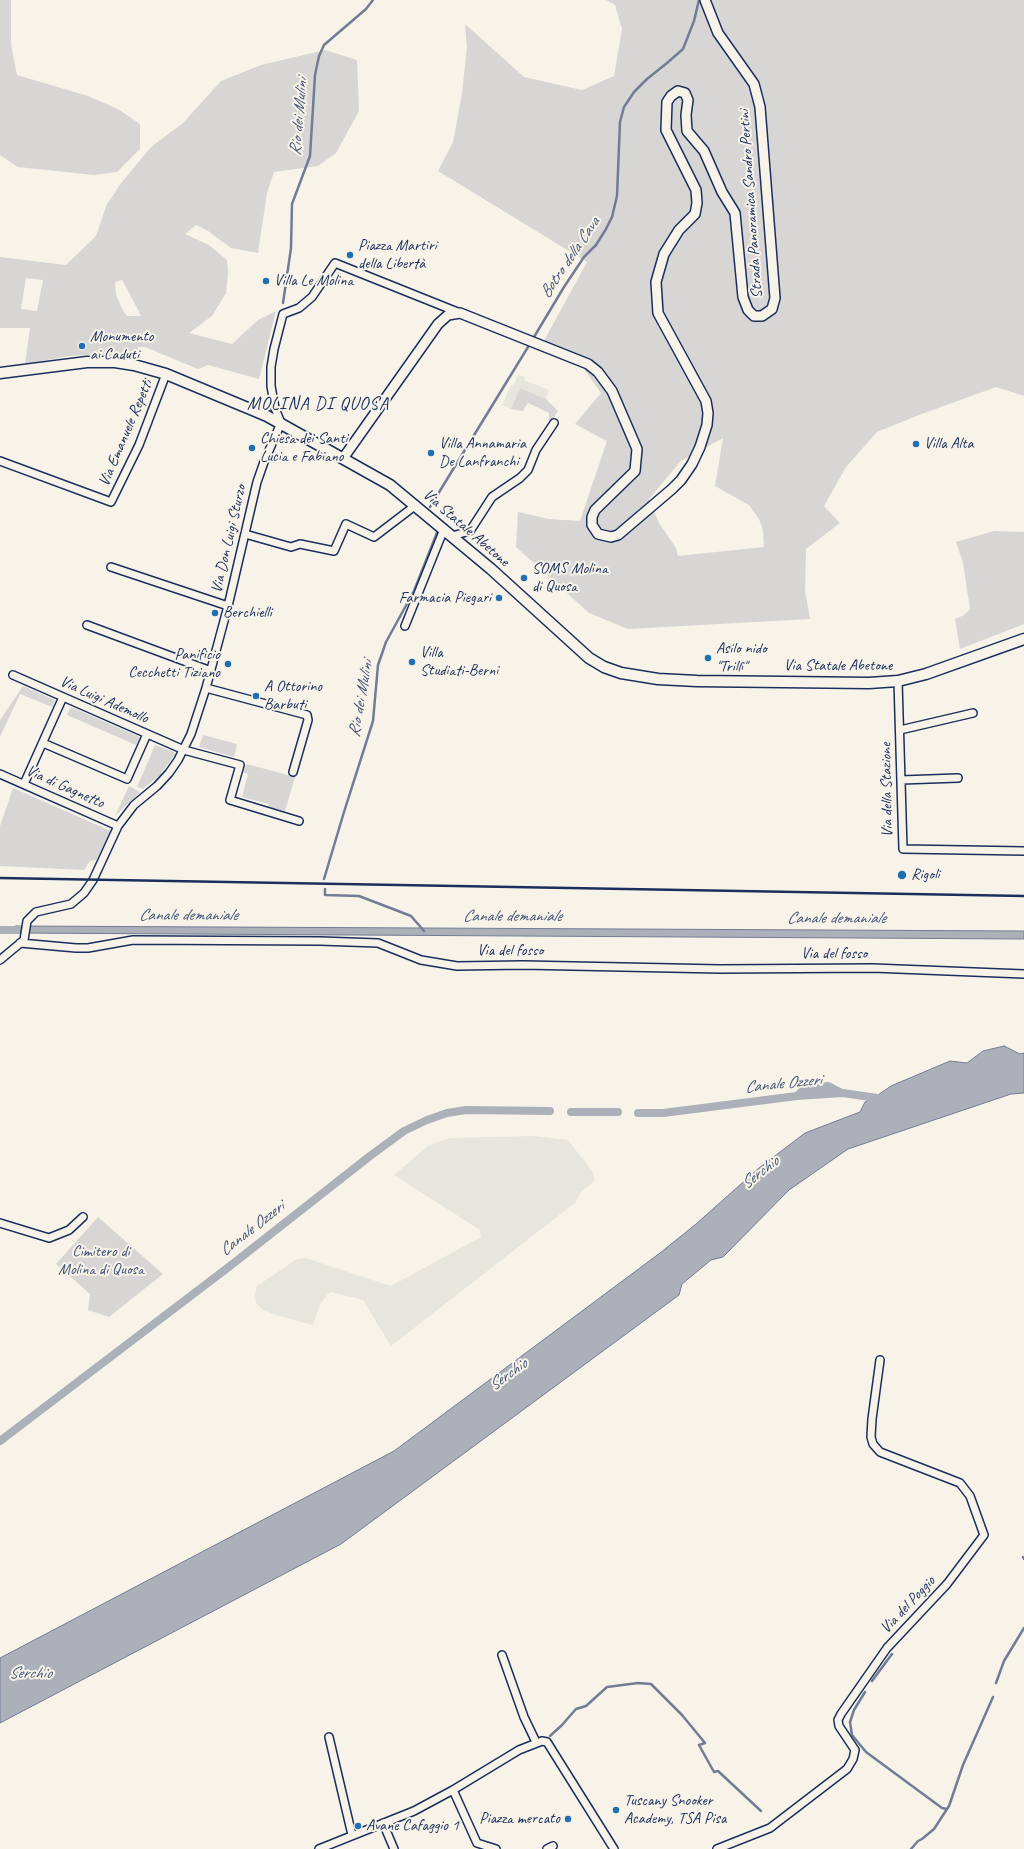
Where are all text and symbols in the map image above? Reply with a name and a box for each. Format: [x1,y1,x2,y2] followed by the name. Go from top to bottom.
[285,78,313,156] water label: Rio dei Mulini
[735,109,767,299] street label: Strada Panoramica Sandro Pertini
[536,214,604,302] water label: Botro della Cava
[358,236,437,274] place label: Piazza Martiri della Libertà
[345,250,355,260] marker: Piazza Martiri della Libertà
[274,271,353,291] place label: Villa Le Molina
[261,276,271,286] marker: Villa Le Molina
[90,327,153,365] place label: Monumento ai Caduti
[77,341,87,351] marker: Monumento ai Caduti
[95,377,157,489] street label: Via Emanuele Repetti
[248,393,388,415] district label: MOLINA DI QUOSA
[260,429,348,467] place label: Chiesa dei Santi Lucia e Fabiano
[439,434,526,472] place label: Villa Annamaria De Lanfranchi
[924,434,974,454] place label: Villa Alta
[911,439,921,449] marker: Villa Alta
[247,443,257,453] marker: Chiesa dei Santi Lucia e Fabiano
[426,448,436,458] marker: Villa Annamaria De Lanfranchi
[207,483,251,595] street label: Via Don Luigi Sturzo
[419,485,513,571] street label: Via Statale Abetone
[532,559,608,597] place label: SOMS Molina di Quosa
[519,573,529,583] marker: SOMS Molina di Quosa
[399,588,491,608] place label: Farmacia Piegari
[494,593,504,603] marker: Farmacia Piegari
[223,603,272,623] place label: Berchielli
[210,608,220,618] marker: Berchielli
[716,639,767,677] place label: Asilo nido "Trilli"
[420,643,498,681] place label: Villa Studiati-Berni
[128,645,220,683] place label: Panificio Cecchetti Tiziano
[703,653,713,663] marker: Asilo nido "Trilli"
[784,656,892,676] street label: Via Statale Abetone
[407,657,417,667] marker: Villa Studiati-Berni
[223,659,233,669] marker: Panificio Cecchetti Tiziano
[344,659,378,739] water label: Rio dei Mulini
[57,672,151,728] street label: Via Luigi Ademollo
[264,677,322,715] place label: A Ottorino Barbuti
[251,691,261,701] marker: A Ottorino Barbuti
[877,742,897,838] street label: Via della Stazione
[23,761,107,813] street label: Via di Gagnetto
[911,865,940,885] place label: Rigoli
[896,869,908,881] marker: Rigoli
[139,906,237,926] water label: Canale demaniale
[463,907,561,927] water label: Canale demaniale
[787,909,885,929] water label: Canale demaniale
[477,941,543,961] street label: Via del fosso
[801,944,867,964] street label: Via del fosso
[744,1070,822,1098] water label: Canale Ozzeri
[737,1152,783,1194] water label: Serchio
[215,1197,289,1261] water label: Canale Ozzeri
[58,1242,144,1280] park label: Cimitero di Molina di Quosa
[485,1354,531,1396] water label: Serchio
[877,1572,939,1638] street label: Via del Poggio
[9,1664,51,1684] water label: Serchio
[624,1791,726,1829] place label: Tuscany Snooker Academy, TSA Pisa
[611,1805,621,1815] marker: Tuscany Snooker Academy, TSA Pisa
[479,1809,560,1829] place label: Piazza mercato
[563,1814,573,1824] marker: Piazza mercato
[366,1816,459,1836] place label: Avane Cafaggio 1
[353,1821,363,1831] marker: Avane Cafaggio 1

